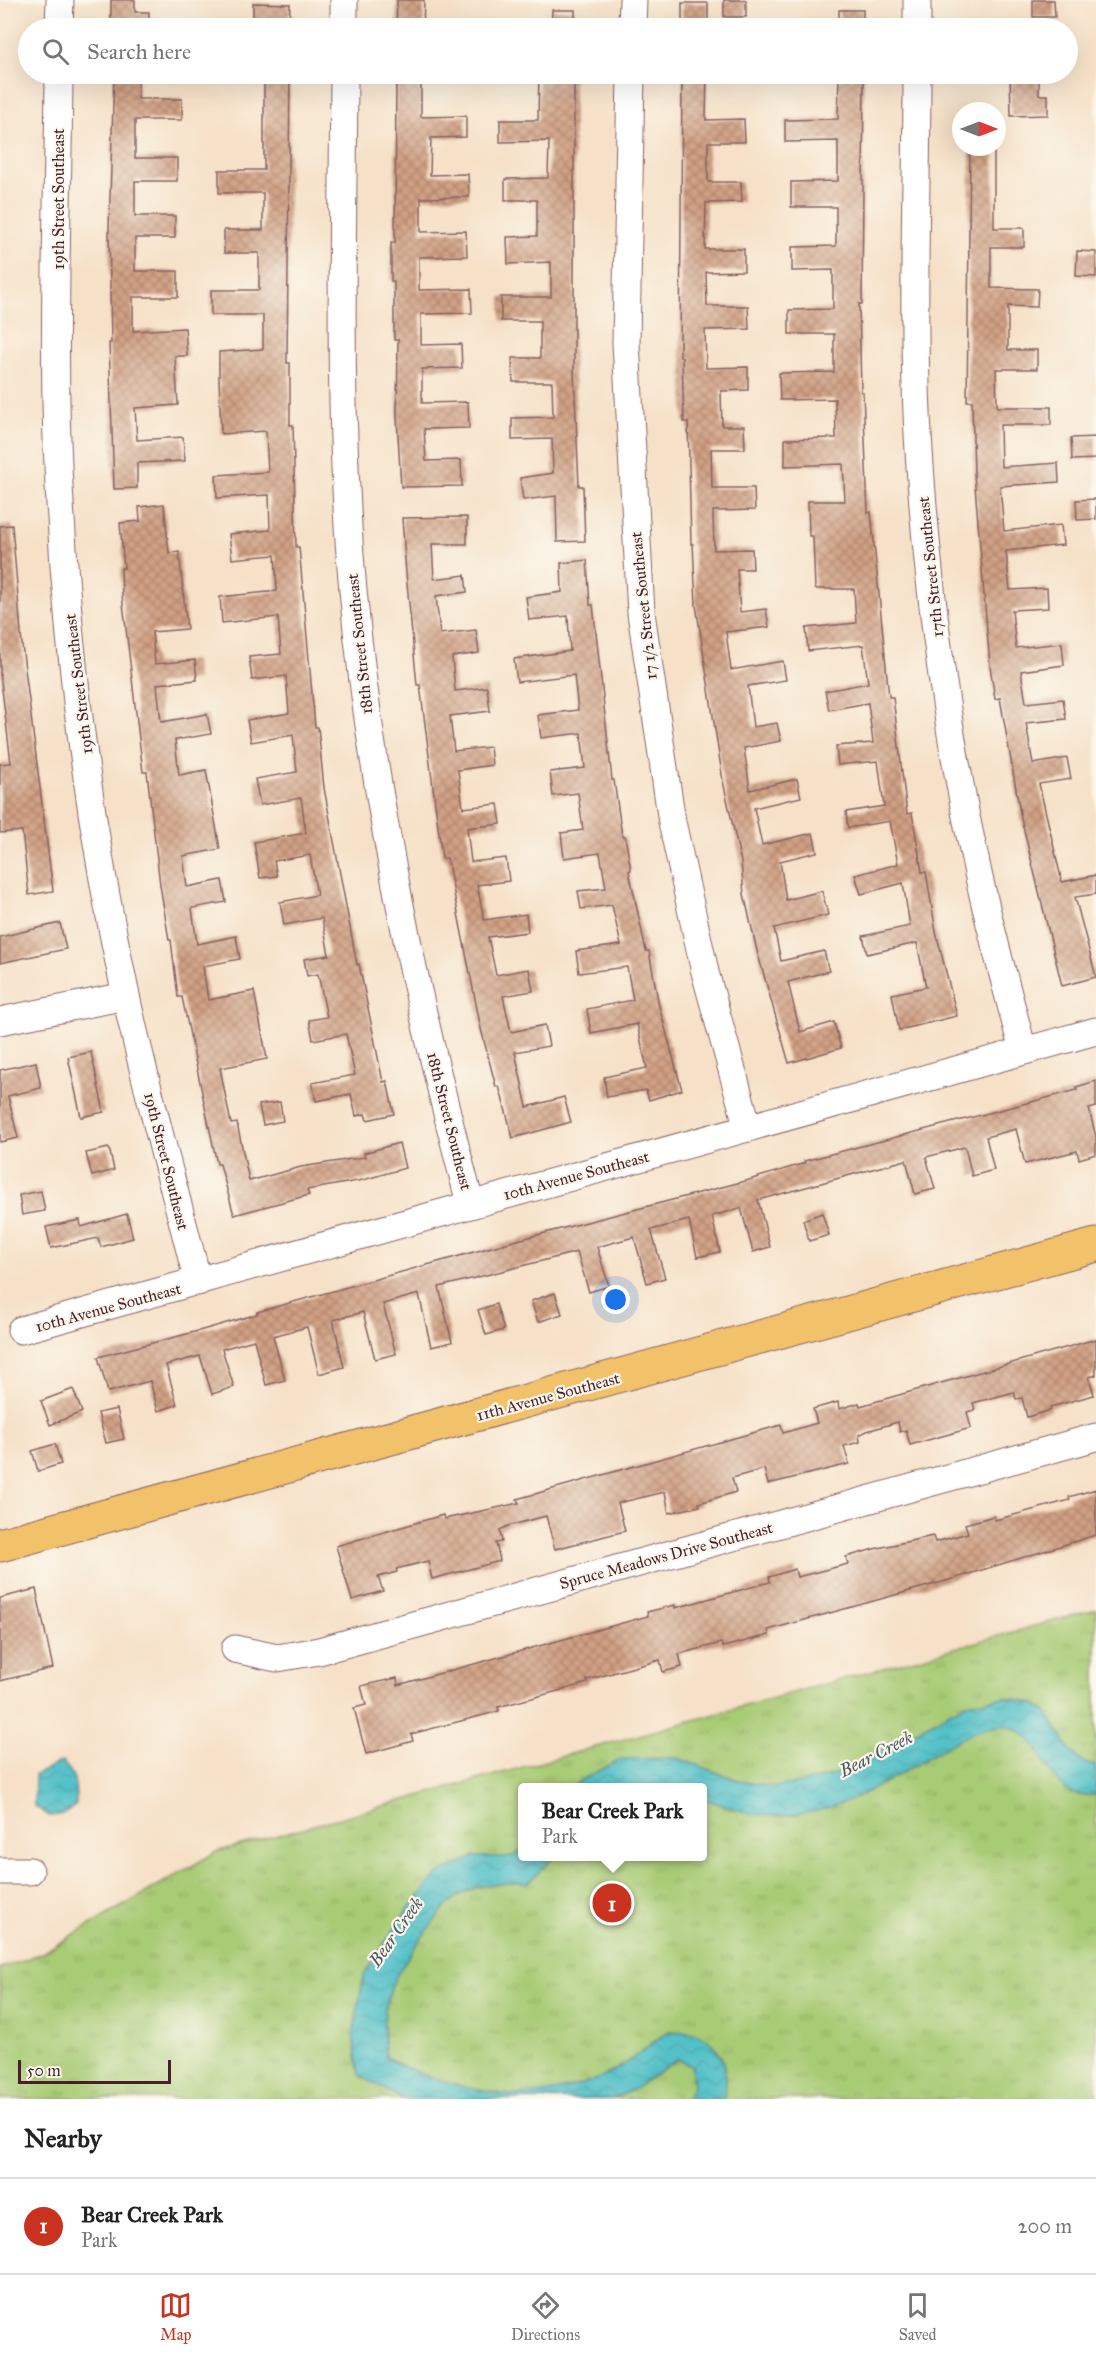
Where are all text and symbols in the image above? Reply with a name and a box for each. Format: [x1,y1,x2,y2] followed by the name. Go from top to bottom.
[18,18,1078,84] search box
[39,35,72,68] icon: search
[87,38,191,65] text: Search here
[952,102,1006,156] north arrow
[49,128,68,270] street label: 19th Street Southeast
[914,495,947,638] street label: 17th Street Southeast
[626,531,661,681] street label: 17 1/2 Street Southeast
[343,572,376,715] street label: 18th Street Southeast
[60,612,97,755] street label: 19th Street Southeast
[423,1050,476,1192] street label: 18th Street Southeast
[140,1090,193,1232] street label: 19th Street Southeast
[501,1147,652,1204] street label: 10th Avenue Southeast
[33,1279,184,1336] street label: 10th Avenue Southeast
[601,1285,630,1314] your location
[474,1368,622,1425] street label: 11th Avenue Southeast
[557,1518,775,1593] street label: Spruce Meadows Drive Southeast
[835,1726,916,1782] water label: Bear Creek
[518,1783,707,1861] popup
[541,1797,684,1824] text: Bear Creek Park
[541,1824,578,1848] text: Park
[592,1880,632,1926] pin: 1
[364,1893,428,1972] water label: Bear Creek
[18,2057,171,2084] scale bar
[27,2061,61,2080] text: 50 m
[24,2122,102,2154] text: Nearby
[81,2201,223,2228] text: Bear Creek Park
[40,2214,47,2238] text: 1
[1018,2214,1072,2238] text: 200 m
[81,2228,117,2252] text: Park
[159,2289,192,2344] tab: Map
[511,2289,580,2344] tab: Directions
[899,2289,937,2344] tab: Saved

